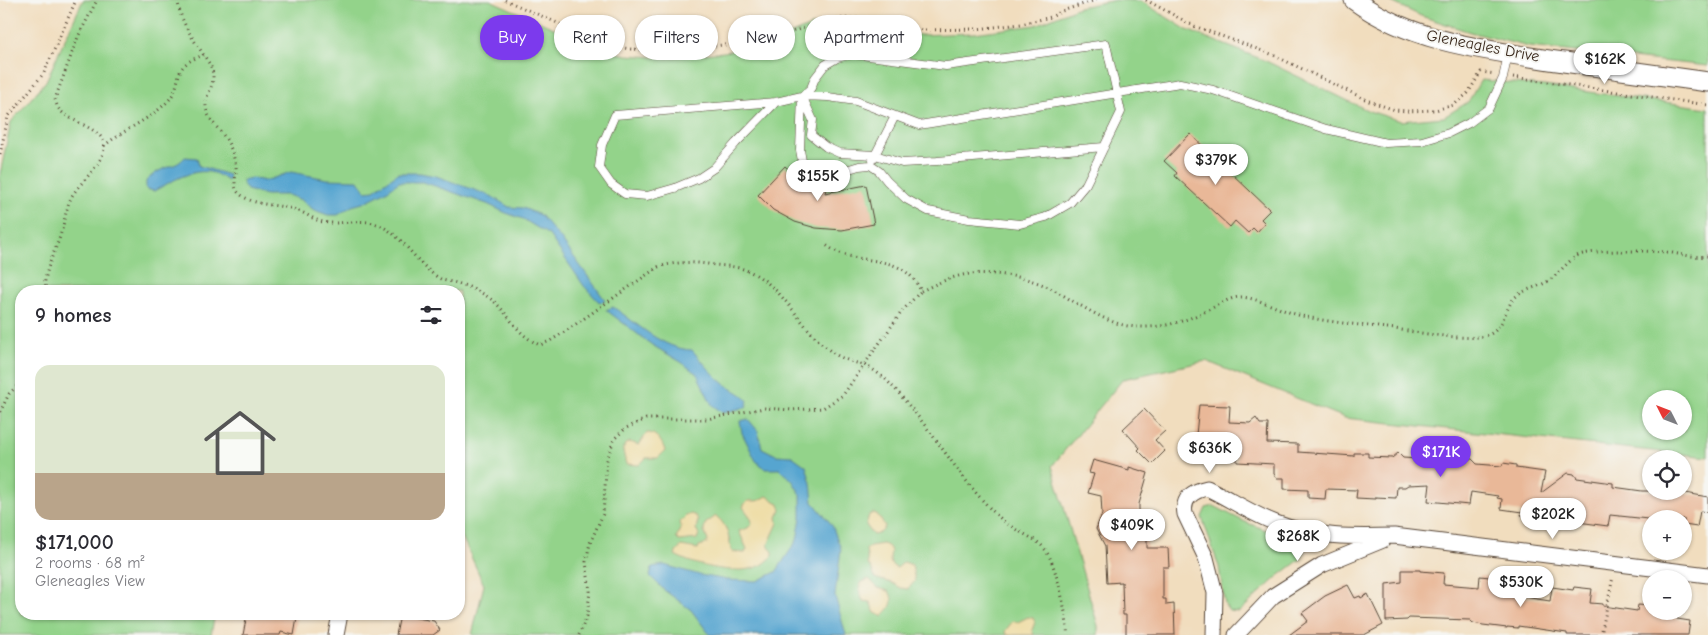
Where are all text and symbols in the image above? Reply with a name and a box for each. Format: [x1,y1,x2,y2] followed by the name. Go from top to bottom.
[480,15,544,60] chip: Buy
[554,15,625,60] chip: Rent
[635,15,718,60] chip: Filters
[728,15,795,60] chip: New
[805,15,922,60] chip: Apartment
[1425,26,1541,66] street label: Gleneagles Drive
[1570,42,1640,85] pin: $162K
[1584,50,1626,68] text: $162K
[1181,144,1251,186] pin: $379K
[1195,151,1237,169] text: $379K
[783,160,853,202] pin: $155K
[797,167,839,185] text: $155K
[417,301,445,329] icon: filters
[35,303,111,327] text: 9 homes
[1642,390,1692,440] north arrow
[1642,390,1692,620] map controls
[195,398,285,488] icon: home
[1175,432,1245,474] pin: $636K
[1406,436,1476,478] pin: $171K
[1188,439,1232,457] text: $636K
[1422,443,1460,461] text: $171K
[1642,450,1692,500] button: locate
[1518,498,1588,540] pin: $202K
[1531,505,1575,523] text: $202K
[1097,508,1167,551] pin: $409K
[1642,510,1692,560] button: +
[1110,516,1154,534] text: $409K
[1263,520,1333,562] pin: $268K
[1276,527,1320,545] text: $268K
[35,530,114,554] text: $171,000
[35,554,145,572] text: 2 rooms · 68 m²
[1486,566,1556,608] pin: $530K
[1642,570,1692,620] button: −
[35,572,145,590] text: Gleneagles View
[1499,573,1543,591] text: $530K

